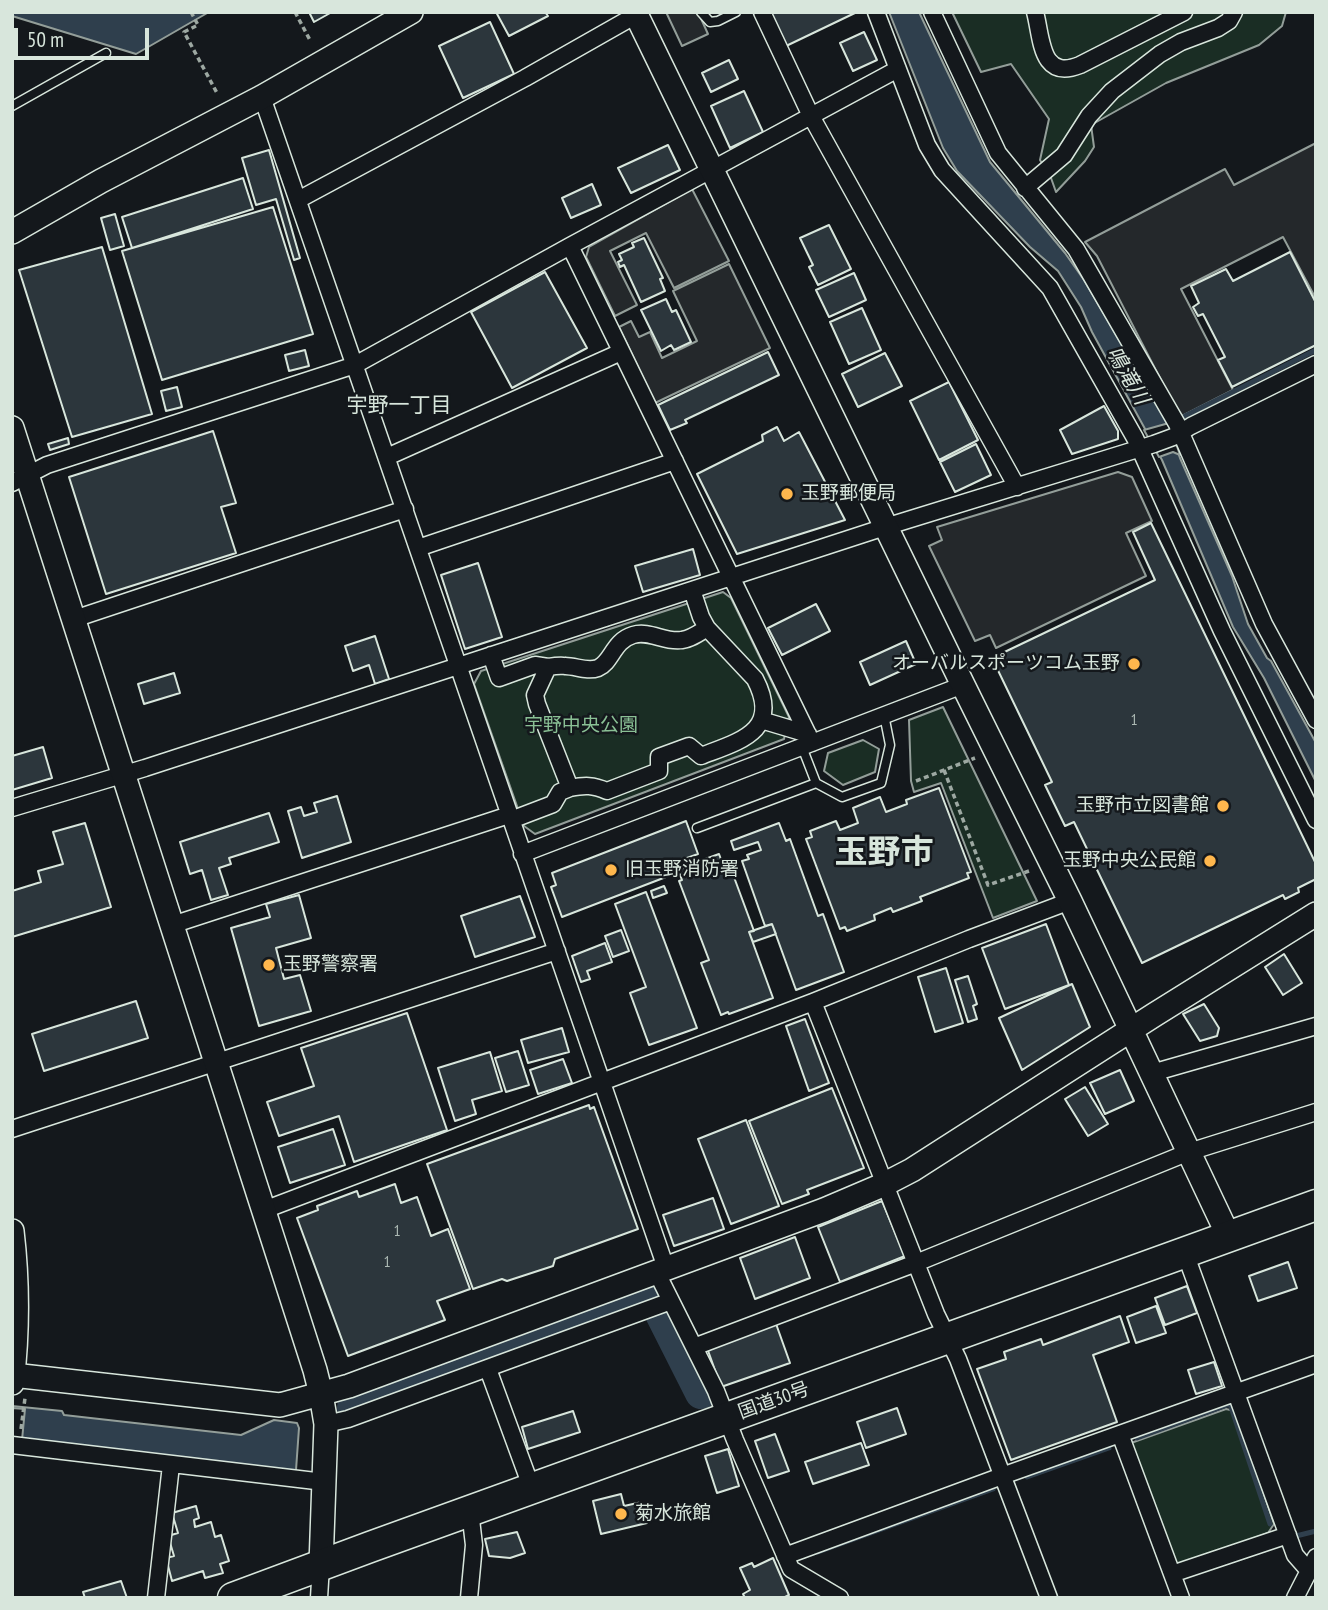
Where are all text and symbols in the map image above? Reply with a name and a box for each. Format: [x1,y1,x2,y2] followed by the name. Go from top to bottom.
[18,14,152,58] scale bar
[27,26,64,53] text: 50 m
[1100,342,1154,410] water label: 鳴滝川
[347,393,451,419] district label: 宇野一丁目
[801,483,896,505] place label: 玉野郵便局
[779,486,795,502] marker: 玉野郵便局
[892,653,1120,675] place label: オーバルスポーツコム玉野
[1126,656,1142,672] marker: オーバルスポーツコム玉野
[1130,710,1138,730] house number: 1
[524,715,638,737] park label: 宇野中央公園
[1076,795,1209,817] place label: 玉野市立図書館
[1215,798,1231,814] marker: 玉野市立図書館
[835,834,933,874] district label: 玉野市
[1063,850,1196,872] place label: 玉野中央公民館
[1202,853,1218,869] marker: 玉野中央公民館
[625,859,739,881] place label: 旧玉野消防署
[603,862,619,878] marker: 旧玉野消防署
[283,954,378,976] place label: 玉野警察署
[261,957,277,973] marker: 玉野警察署
[393,1221,401,1241] house number: 1
[383,1252,391,1272] house number: 1
[735,1378,813,1424] street label: 国道30号
[635,1503,711,1525] place label: 菊水旅館
[613,1506,629,1522] marker: 菊水旅館

